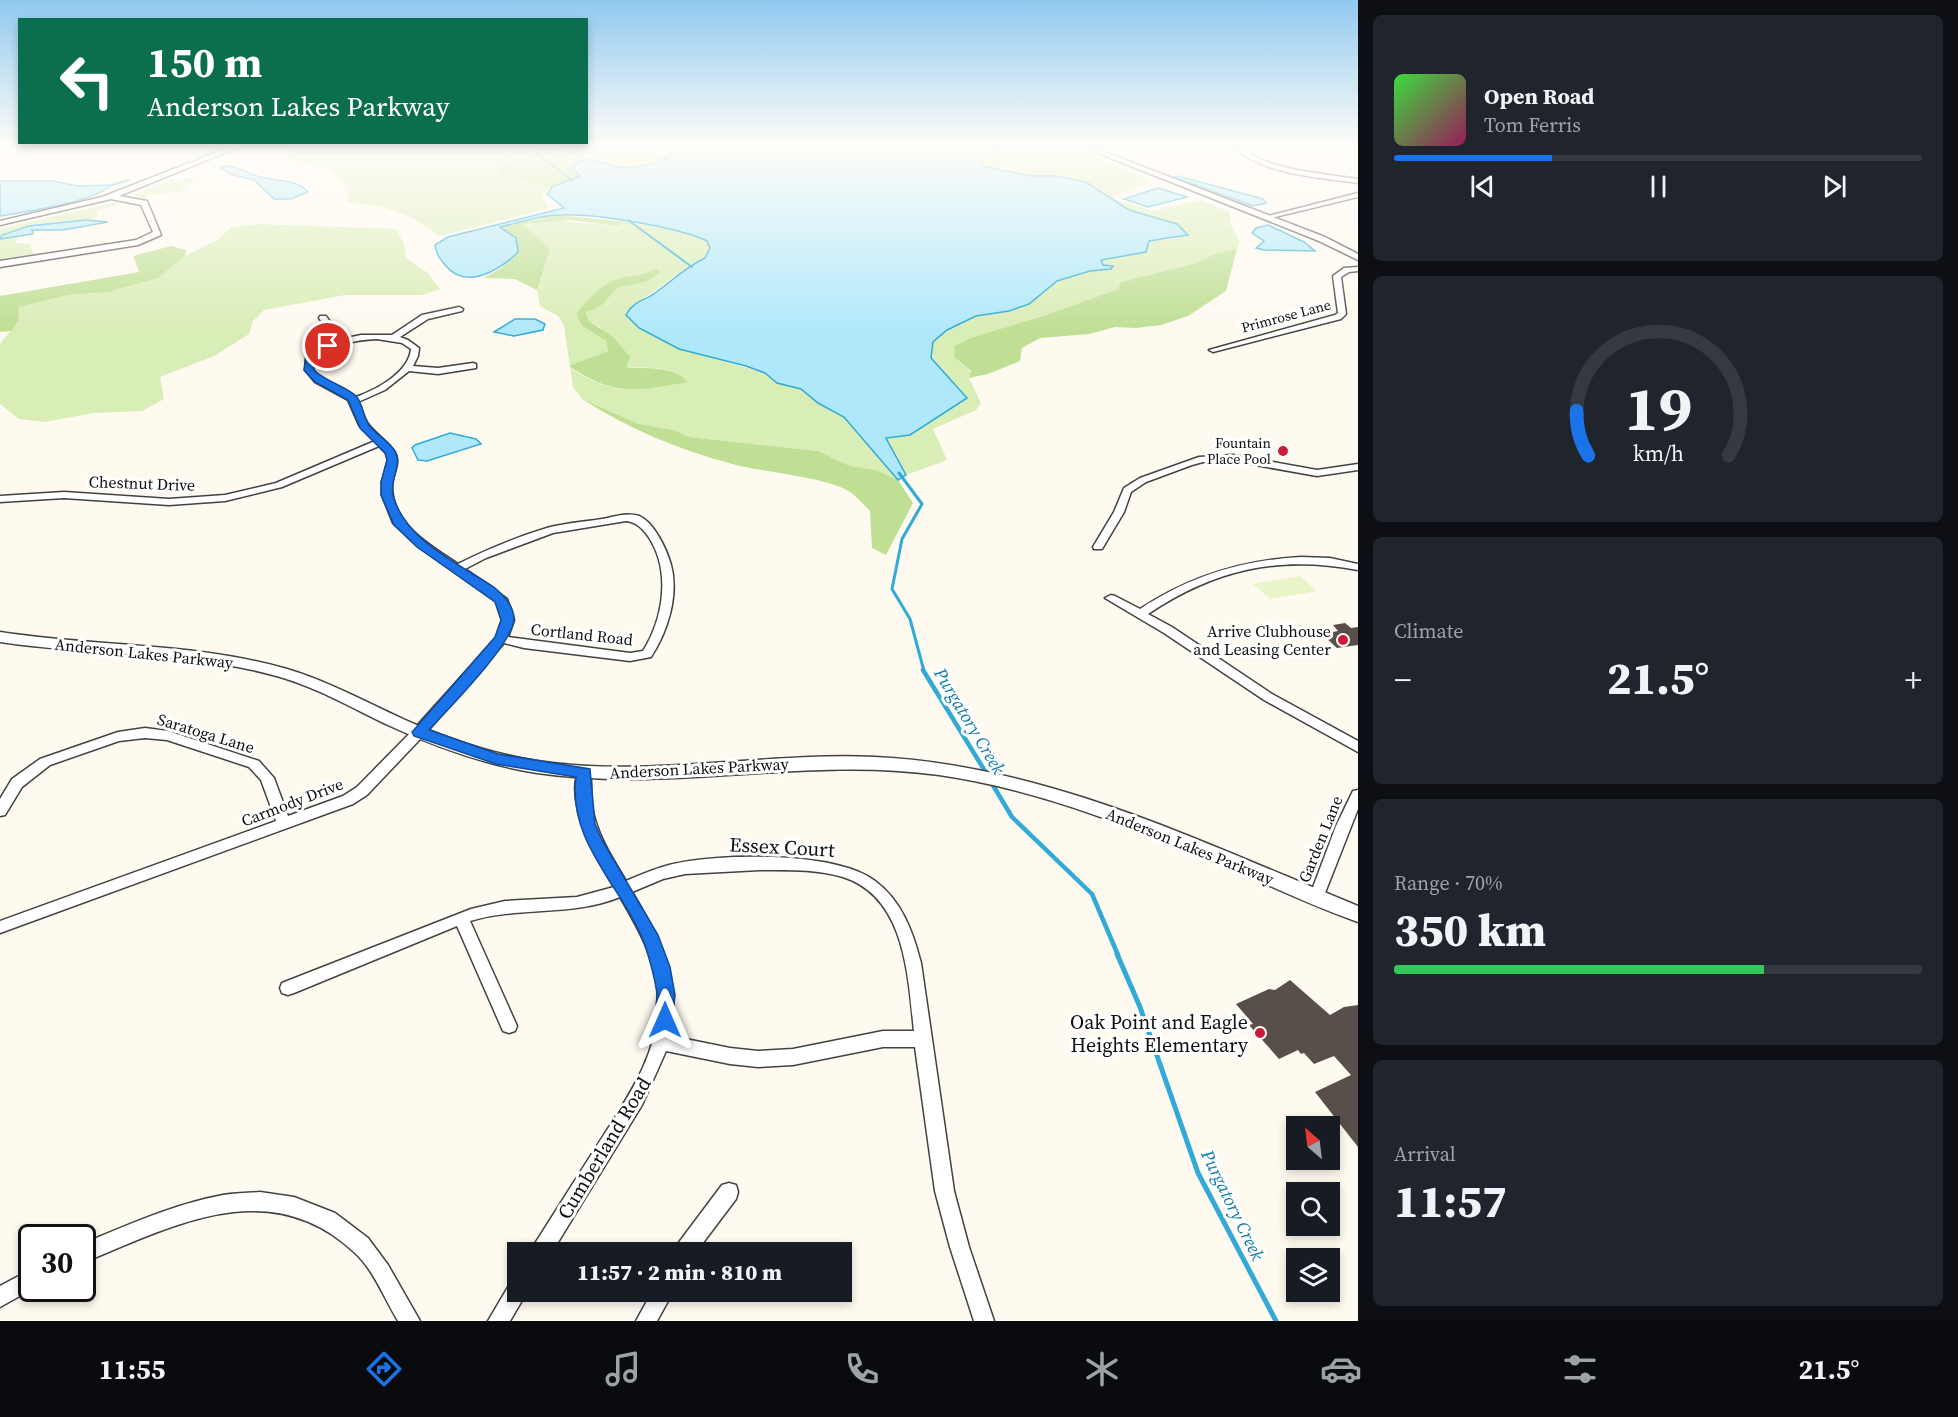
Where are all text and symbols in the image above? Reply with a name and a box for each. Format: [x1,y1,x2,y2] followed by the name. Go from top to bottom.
[147,33,262,91] text: 150 m
[48,42,126,120] icon: left
[1484,81,1594,111] text: Open Road
[147,88,449,125] text: Anderson Lakes Parkway
[1484,111,1581,139] text: Tom Ferris
[1466,170,1499,203] icon: previous
[1642,170,1675,203] icon: pause
[1818,170,1851,203] icon: next
[1239,294,1333,338] street label: Primrose Lane
[302,320,353,371] pin
[311,329,344,362] icon: arrive
[1624,365,1692,451] text: 19
[1207,433,1272,469] place label: Fountain Place Pool
[1632,440,1684,469] text: km/h
[1276,444,1290,458] marker: Fountain Place Pool
[88,470,196,496] street label: Chestnut Drive
[1394,617,1463,645] text: Climate
[530,618,634,650] street label: Cortland Road
[1193,620,1331,660] place label: Arrive Clubhouse and Leasing Center
[54,633,235,673] street label: Anderson Lakes Parkway
[1336,633,1350,647] marker: Arrive Clubhouse and Leasing Center
[1607,647,1709,709] text: 21.5°
[1394,657,1412,702] text: −
[1905,657,1922,702] text: +
[928,662,1012,779] water label: Purgatory Creek
[155,708,257,758] street label: Saratoga Lane
[609,752,790,784] street label: Anderson Lakes Parkway
[238,772,346,832] street label: Carmody Drive
[1293,792,1347,886] street label: Garden Lane
[1103,802,1278,890] street label: Anderson Lakes Parkway
[729,830,836,864] street label: Essex Court
[1394,869,1503,897] text: Range · 70%
[1394,899,1546,961] text: 350 km
[633,988,697,1052] position arrow
[1070,1008,1249,1059] place label: Oak Point and Eagle Heights Elementary
[1253,1026,1267,1040] marker: Oak Point and Eagle Heights Elementary
[550,1071,658,1224] street label: Cumberland Road
[1286,1116,1340,1170] north arrow
[1286,1116,1340,1302] map controls
[1394,1140,1456,1168] text: Arrival
[1195,1145,1271,1265] water label: Purgatory Creek
[1394,1170,1507,1232] text: 11:57
[1286,1182,1340,1236] button: search
[18,1224,96,1302] speed limit sign: 30
[1286,1248,1340,1302] button: layers
[577,1257,782,1287] text: 11:57 · 2 min · 810 m
[363,1348,405,1390] icon: directions
[602,1348,644,1390] icon: music
[841,1348,883,1390] icon: phone
[1081,1348,1123,1390] icon: climate
[1320,1348,1362,1390] icon: car
[1559,1348,1601,1390] icon: filters
[99,1351,165,1388] text: 11:55
[1798,1351,1859,1388] text: 21.5°

